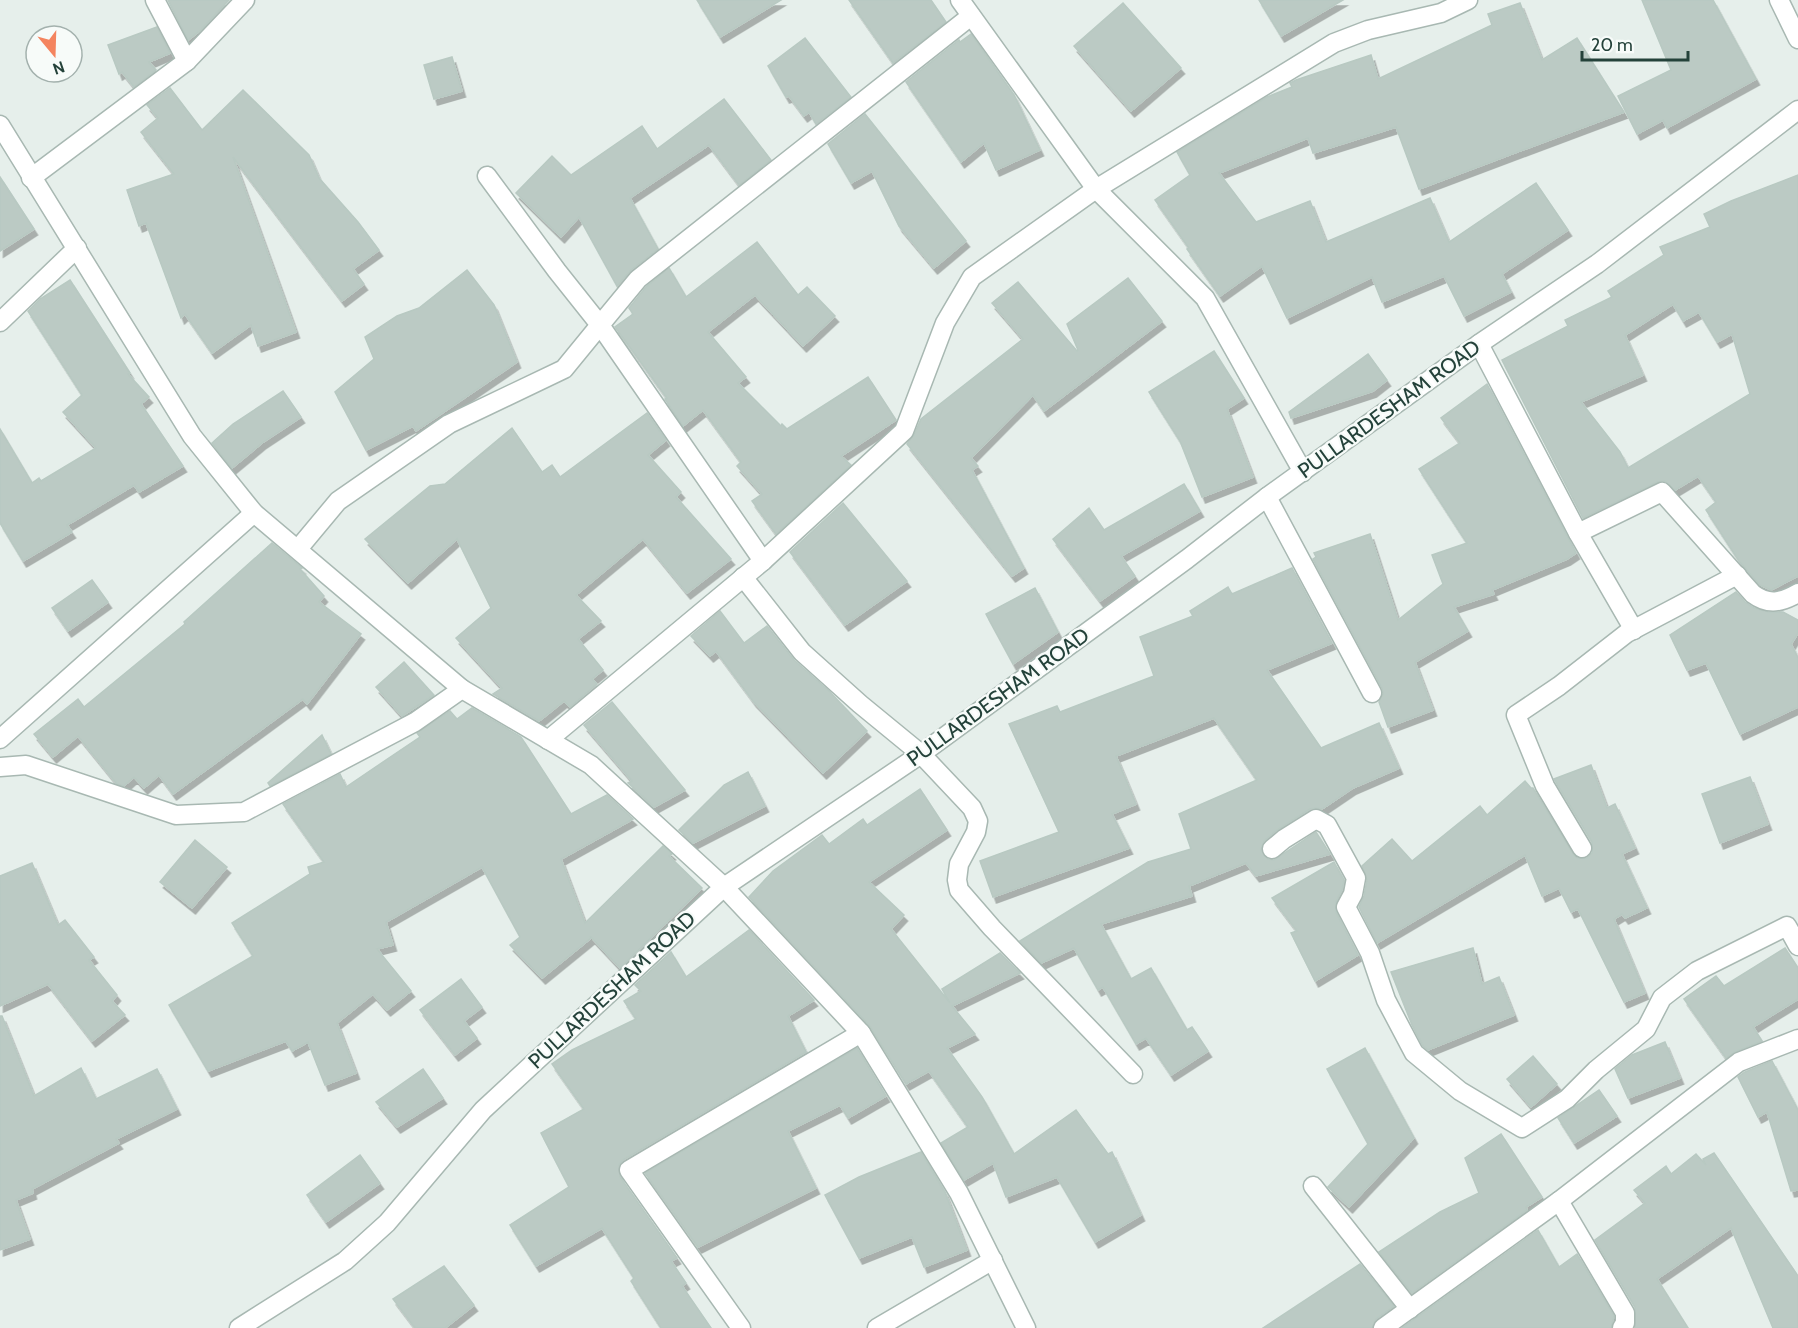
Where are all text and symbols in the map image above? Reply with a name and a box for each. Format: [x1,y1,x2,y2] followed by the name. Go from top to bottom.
[24,24,84,84] north arrow
[1582,24,1688,62] scale bar
[1591,34,1633,56] text: 20 m
[50,57,67,79] text: N
[1293,334,1485,483] street label: PULLARDESHAM ROAD
[902,622,1094,771] street label: PULLARDESHAM ROAD
[523,906,700,1074] street label: PULLARDESHAM ROAD

